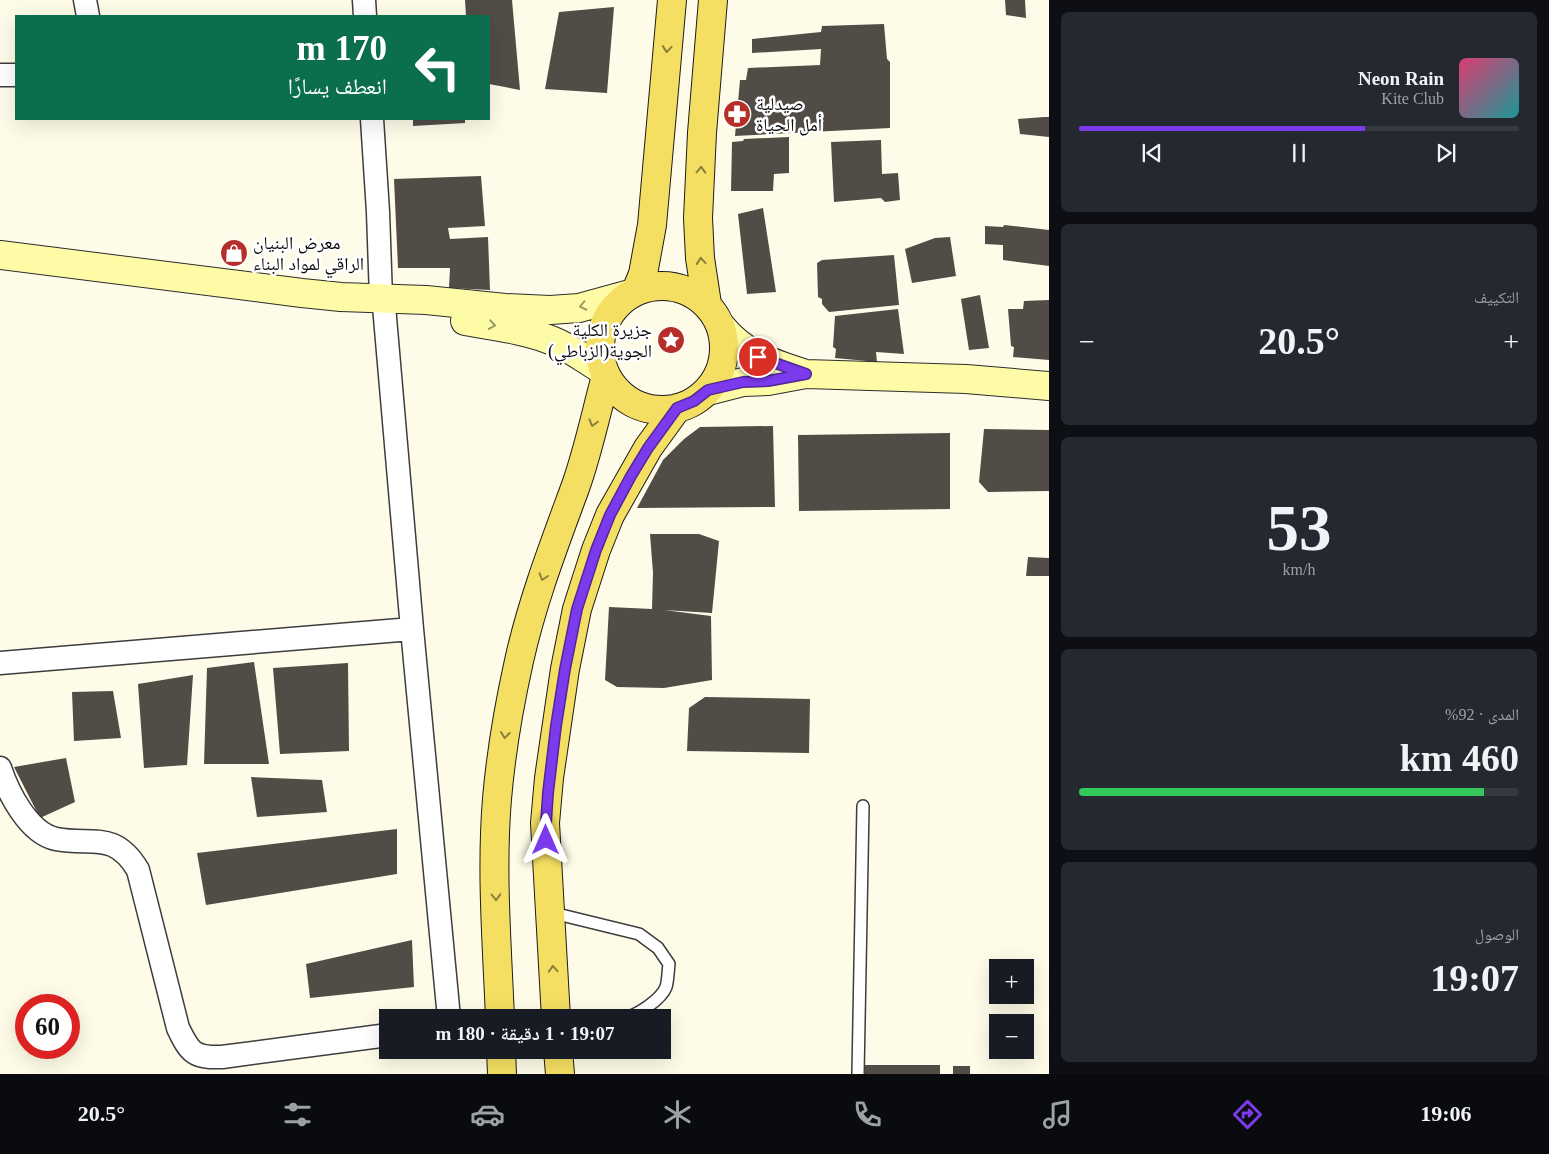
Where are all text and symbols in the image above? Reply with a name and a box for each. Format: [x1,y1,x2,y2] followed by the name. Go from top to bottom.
[297,29,387,68] text: 170 m
[405,35,470,100] icon: left
[662,45,673,53] one-way arrow
[1358,68,1444,89] text: Neon Rain
[288,74,387,99] text: انعطف يسارًا
[1381,90,1444,107] text: Kite Club
[756,94,822,136] place label: صيدلية أمل الحياة
[722,99,752,129] pharmacy icon: صيدلية أمل الحياة
[1138,139,1166,167] icon: previous
[1285,139,1313,167] icon: pause
[1432,139,1460,167] icon: next
[696,165,706,173] one-way arrow
[253,233,364,279] place label: معرض البنيان الراقي لمواد البناء
[219,238,249,268] shop icon: معرض البنيان الراقي لمواد البناء
[695,257,706,265] one-way arrow
[1474,289,1519,306] text: التكييف
[579,300,588,311] one-way arrow
[488,320,496,330] one-way arrow
[548,320,652,366] place label: جزيرة الكلية الجوية(الزباطي)
[1258,320,1340,362] text: 20.5°
[656,325,686,355] place icon: جزيرة الكلية الجوية(الزباطي)
[1079,326,1095,357] text: −
[1503,326,1519,357] text: +
[737,336,779,378] pin
[744,343,772,371] icon: arrive
[589,418,599,426] one-way arrow
[1267,492,1332,564] text: 53
[1283,561,1315,578] text: km/h
[539,572,549,581] one-way arrow
[1445,706,1519,723] text: المدى · 92%
[500,731,511,739] one-way arrow
[1400,737,1519,779] text: 460 km
[519,813,571,865] position arrow
[490,893,501,901] one-way arrow
[1475,926,1519,943] text: الوصول
[1430,957,1519,999] text: 19:07
[989,959,1034,1059] map controls
[989,959,1034,1004] button: +
[547,965,558,973] one-way arrow
[15,994,80,1059] speed limit sign: 60
[989,1014,1034,1059] button: −
[436,1023,614,1044] text: 19:07 · 1 دقيقة · 180 m
[280,1097,315,1132] icon: filters
[470,1097,505,1132] icon: car
[660,1097,695,1132] icon: climate
[850,1097,885,1132] icon: phone
[1040,1097,1075,1132] icon: music
[1230,1097,1265,1132] icon: directions
[78,1101,125,1126] text: 20.5°
[1420,1101,1471,1126] text: 19:06

